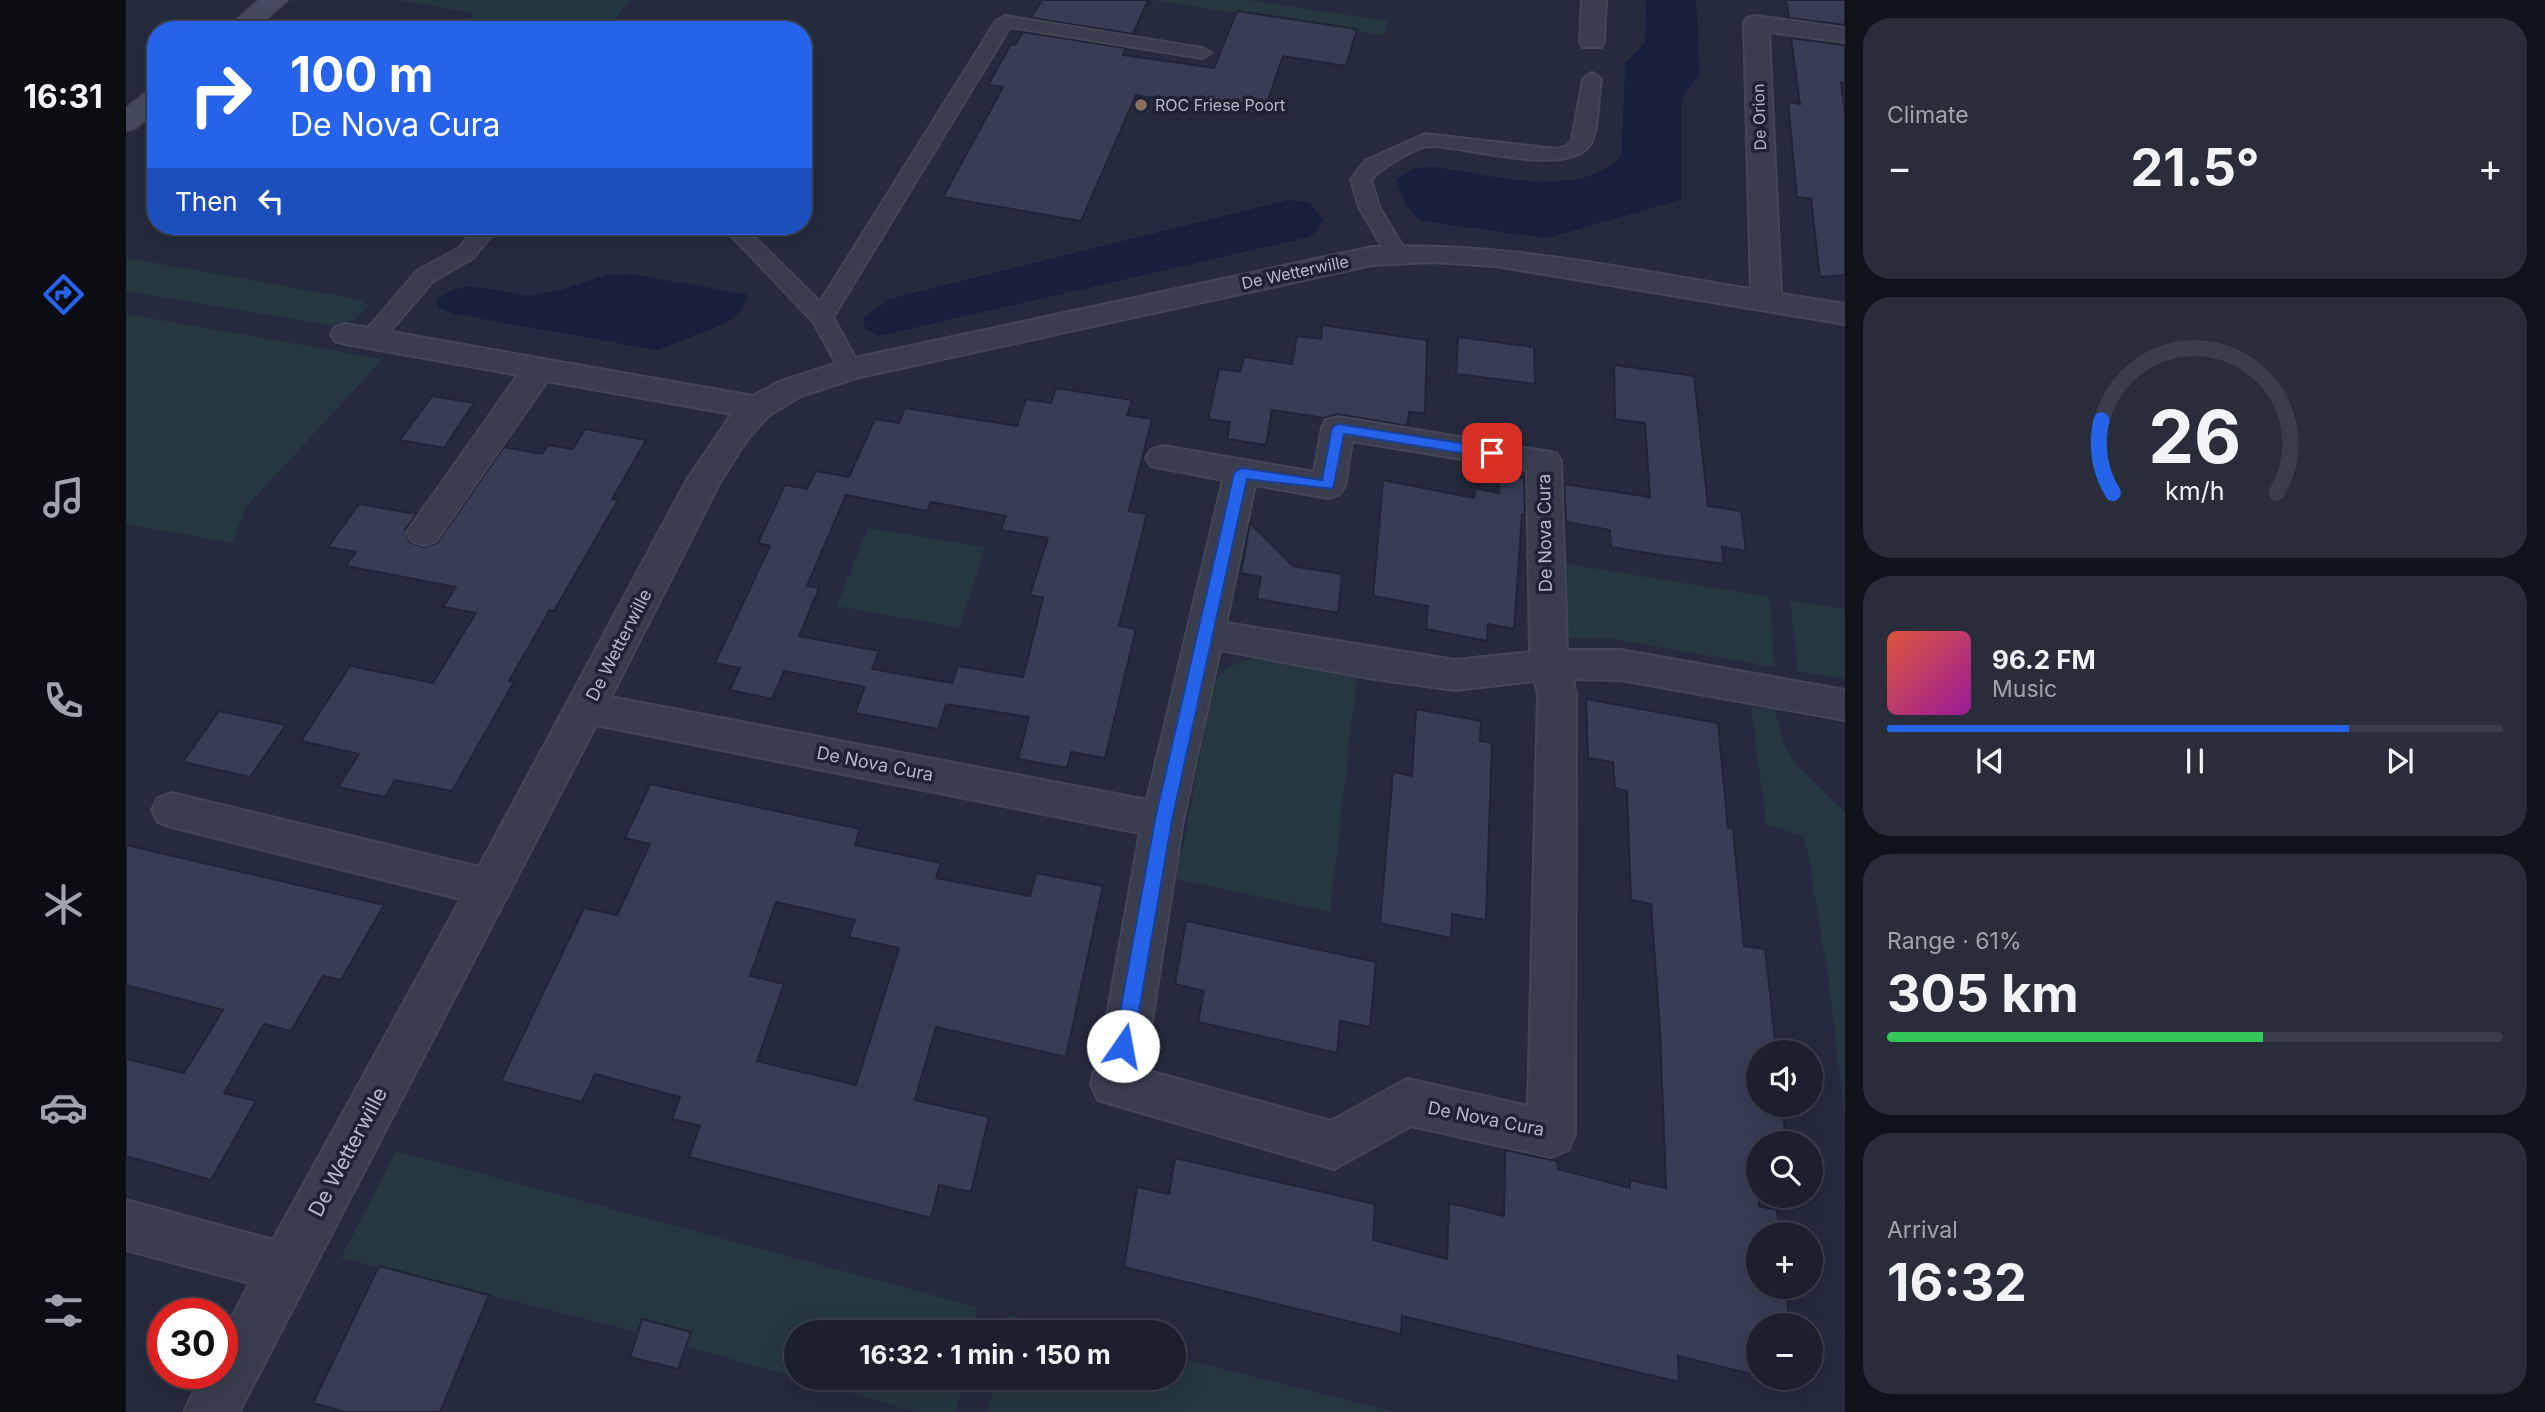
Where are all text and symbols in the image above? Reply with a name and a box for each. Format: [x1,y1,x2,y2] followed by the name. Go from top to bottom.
[290,45,434,104] text: 100 m
[175,49,266,140] icon: right
[23,77,103,116] text: 16:31
[1748,83,1770,151] street label: De Orion
[1155,95,1285,115] place label: ROC Friese Poort
[1133,97,1149,113] marker: ROC Friese Poort
[1887,101,1969,129] text: Climate
[290,105,501,144] text: De Nova Cura
[2130,136,2260,199] text: 21.5°
[1887,144,1912,190] text: −
[2478,144,2503,190] text: +
[252,182,290,220] icon: left
[175,186,238,217] text: Then
[1240,251,1350,293] street label: De Wetterwille
[39,270,88,319] icon: directions
[2148,393,2242,482] text: 26
[1462,423,1522,483] pin
[1473,434,1511,472] icon: arrive
[39,473,88,522] icon: music
[1533,474,1556,592] street label: De Nova Cura
[2165,476,2225,506] text: km/h
[581,585,656,704] street label: De Wetterwille
[1992,644,2096,675] text: 96.2 FM
[1992,675,2057,703] text: Music
[39,676,88,725] icon: phone
[815,742,935,785] street label: De Nova Cura
[1971,742,2009,780] icon: previous
[2176,742,2214,780] icon: pause
[2381,742,2419,780] icon: next
[39,880,88,929] icon: climate
[1887,927,2021,955] text: Range · 61%
[1887,962,2079,1025] text: 305 km
[1086,1009,1160,1083] position arrow
[1746,1040,1823,1390] map controls
[1746,1040,1823,1117] button: sound
[39,1083,88,1132] icon: car
[303,1083,392,1221] street label: De Wetterwille
[1426,1097,1546,1140] street label: De Nova Cura
[1746,1131,1823,1208] button: search
[1887,1216,1958,1244] text: Arrival
[1746,1222,1823,1299] button: +
[1887,1251,2027,1314] text: 16:32
[39,1286,88,1335] icon: filters
[147,1298,238,1389] speed limit sign: 30
[1746,1313,1823,1390] button: −
[859,1339,1111,1370] text: 16:32 · 1 min · 150 m

